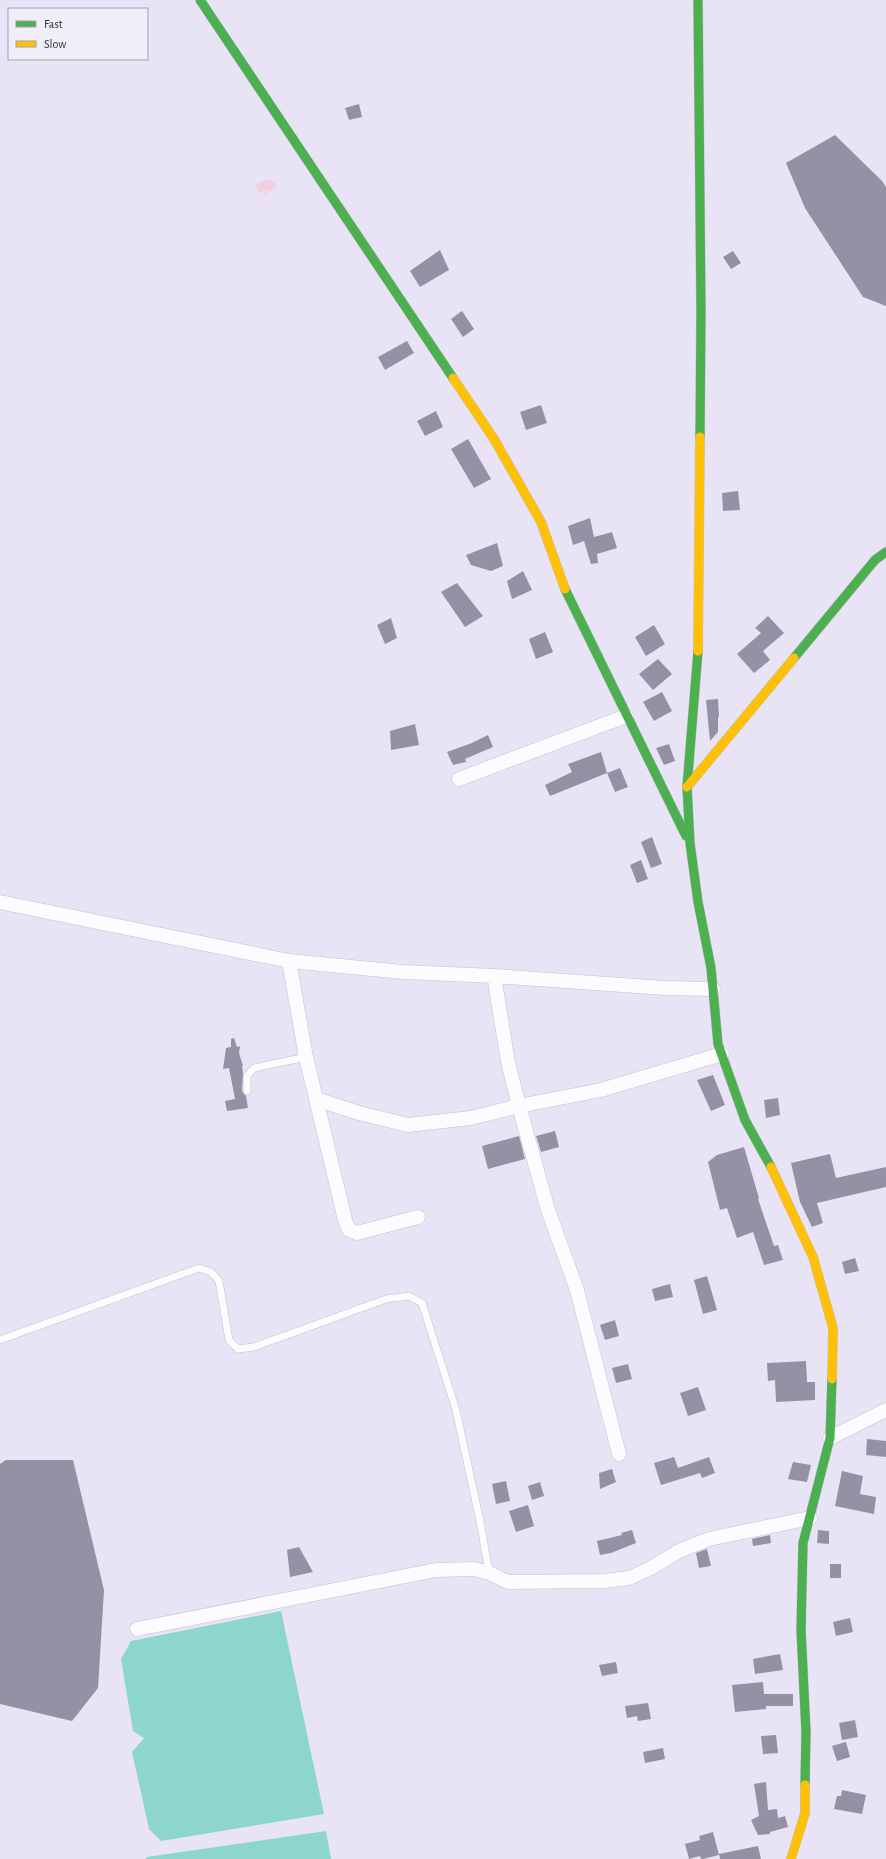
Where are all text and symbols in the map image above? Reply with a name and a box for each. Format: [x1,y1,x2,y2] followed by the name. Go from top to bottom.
[8,8,148,60] legend
[44,18,63,30] text: Fast
[44,38,66,50] text: Slow

